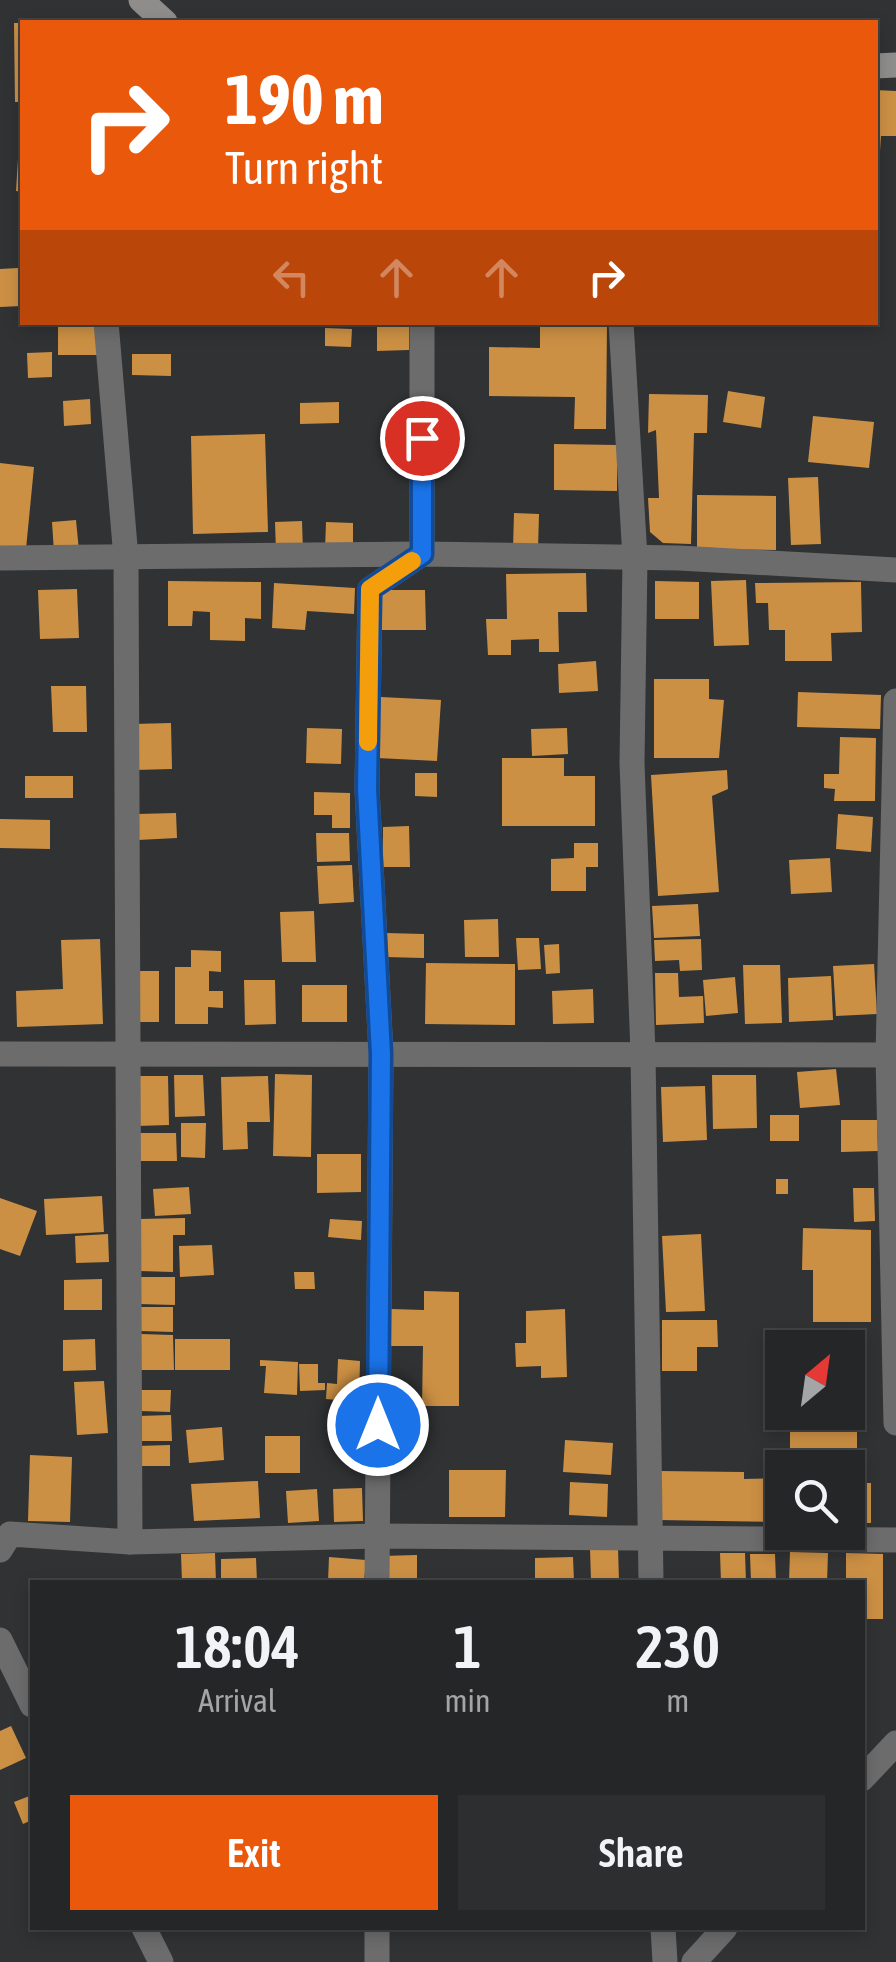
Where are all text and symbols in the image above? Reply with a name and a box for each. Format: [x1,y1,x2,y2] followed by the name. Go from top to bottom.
[225,59,384,139] text: 190 m
[60,60,190,190] icon: right
[225,142,383,194] text: Turn right
[264,250,319,305] icon: left
[369,250,424,305] icon: ahead
[474,250,529,305] icon: ahead
[579,250,634,305] icon: right
[380,396,465,481] pin
[395,411,450,466] icon: arrive
[765,1330,865,1430] north arrow
[765,1330,865,1550] map controls
[326,1373,430,1477] position arrow
[765,1450,865,1550] button: search
[175,1612,300,1681] text: 18:04
[453,1612,482,1681] text: 1
[635,1612,720,1681] text: 230
[198,1682,276,1719] text: Arrival
[445,1682,490,1719] text: min
[666,1682,689,1719] text: m
[70,1795,438,1910] button: Exit
[458,1795,825,1910] button: Share

